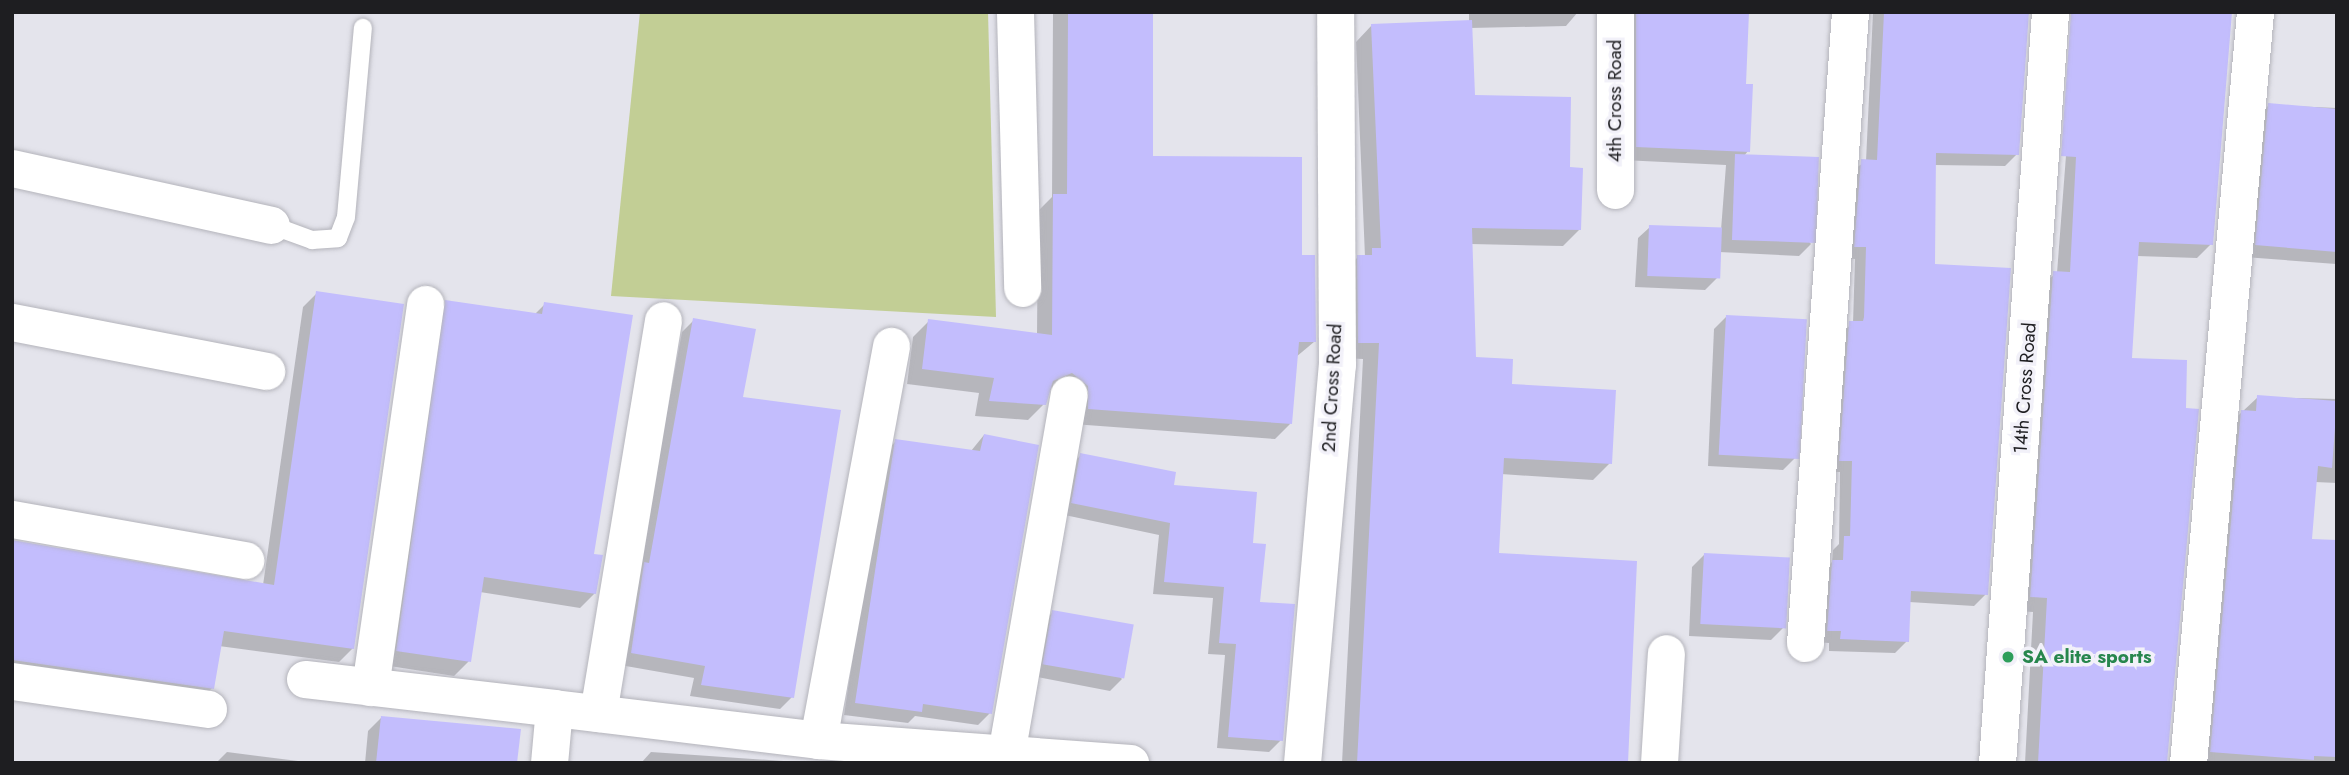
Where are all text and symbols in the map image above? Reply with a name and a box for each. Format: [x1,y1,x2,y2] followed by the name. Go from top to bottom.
[1604,40,1626,162] street label: 4th Cross Road
[2009,322,2041,454] street label: 14th Cross Road
[1317,323,1347,453] street label: 2nd Cross Road
[2022,646,2152,668] place label: SA elite sports
[2000,649,2016,665] marker: SA elite sports

